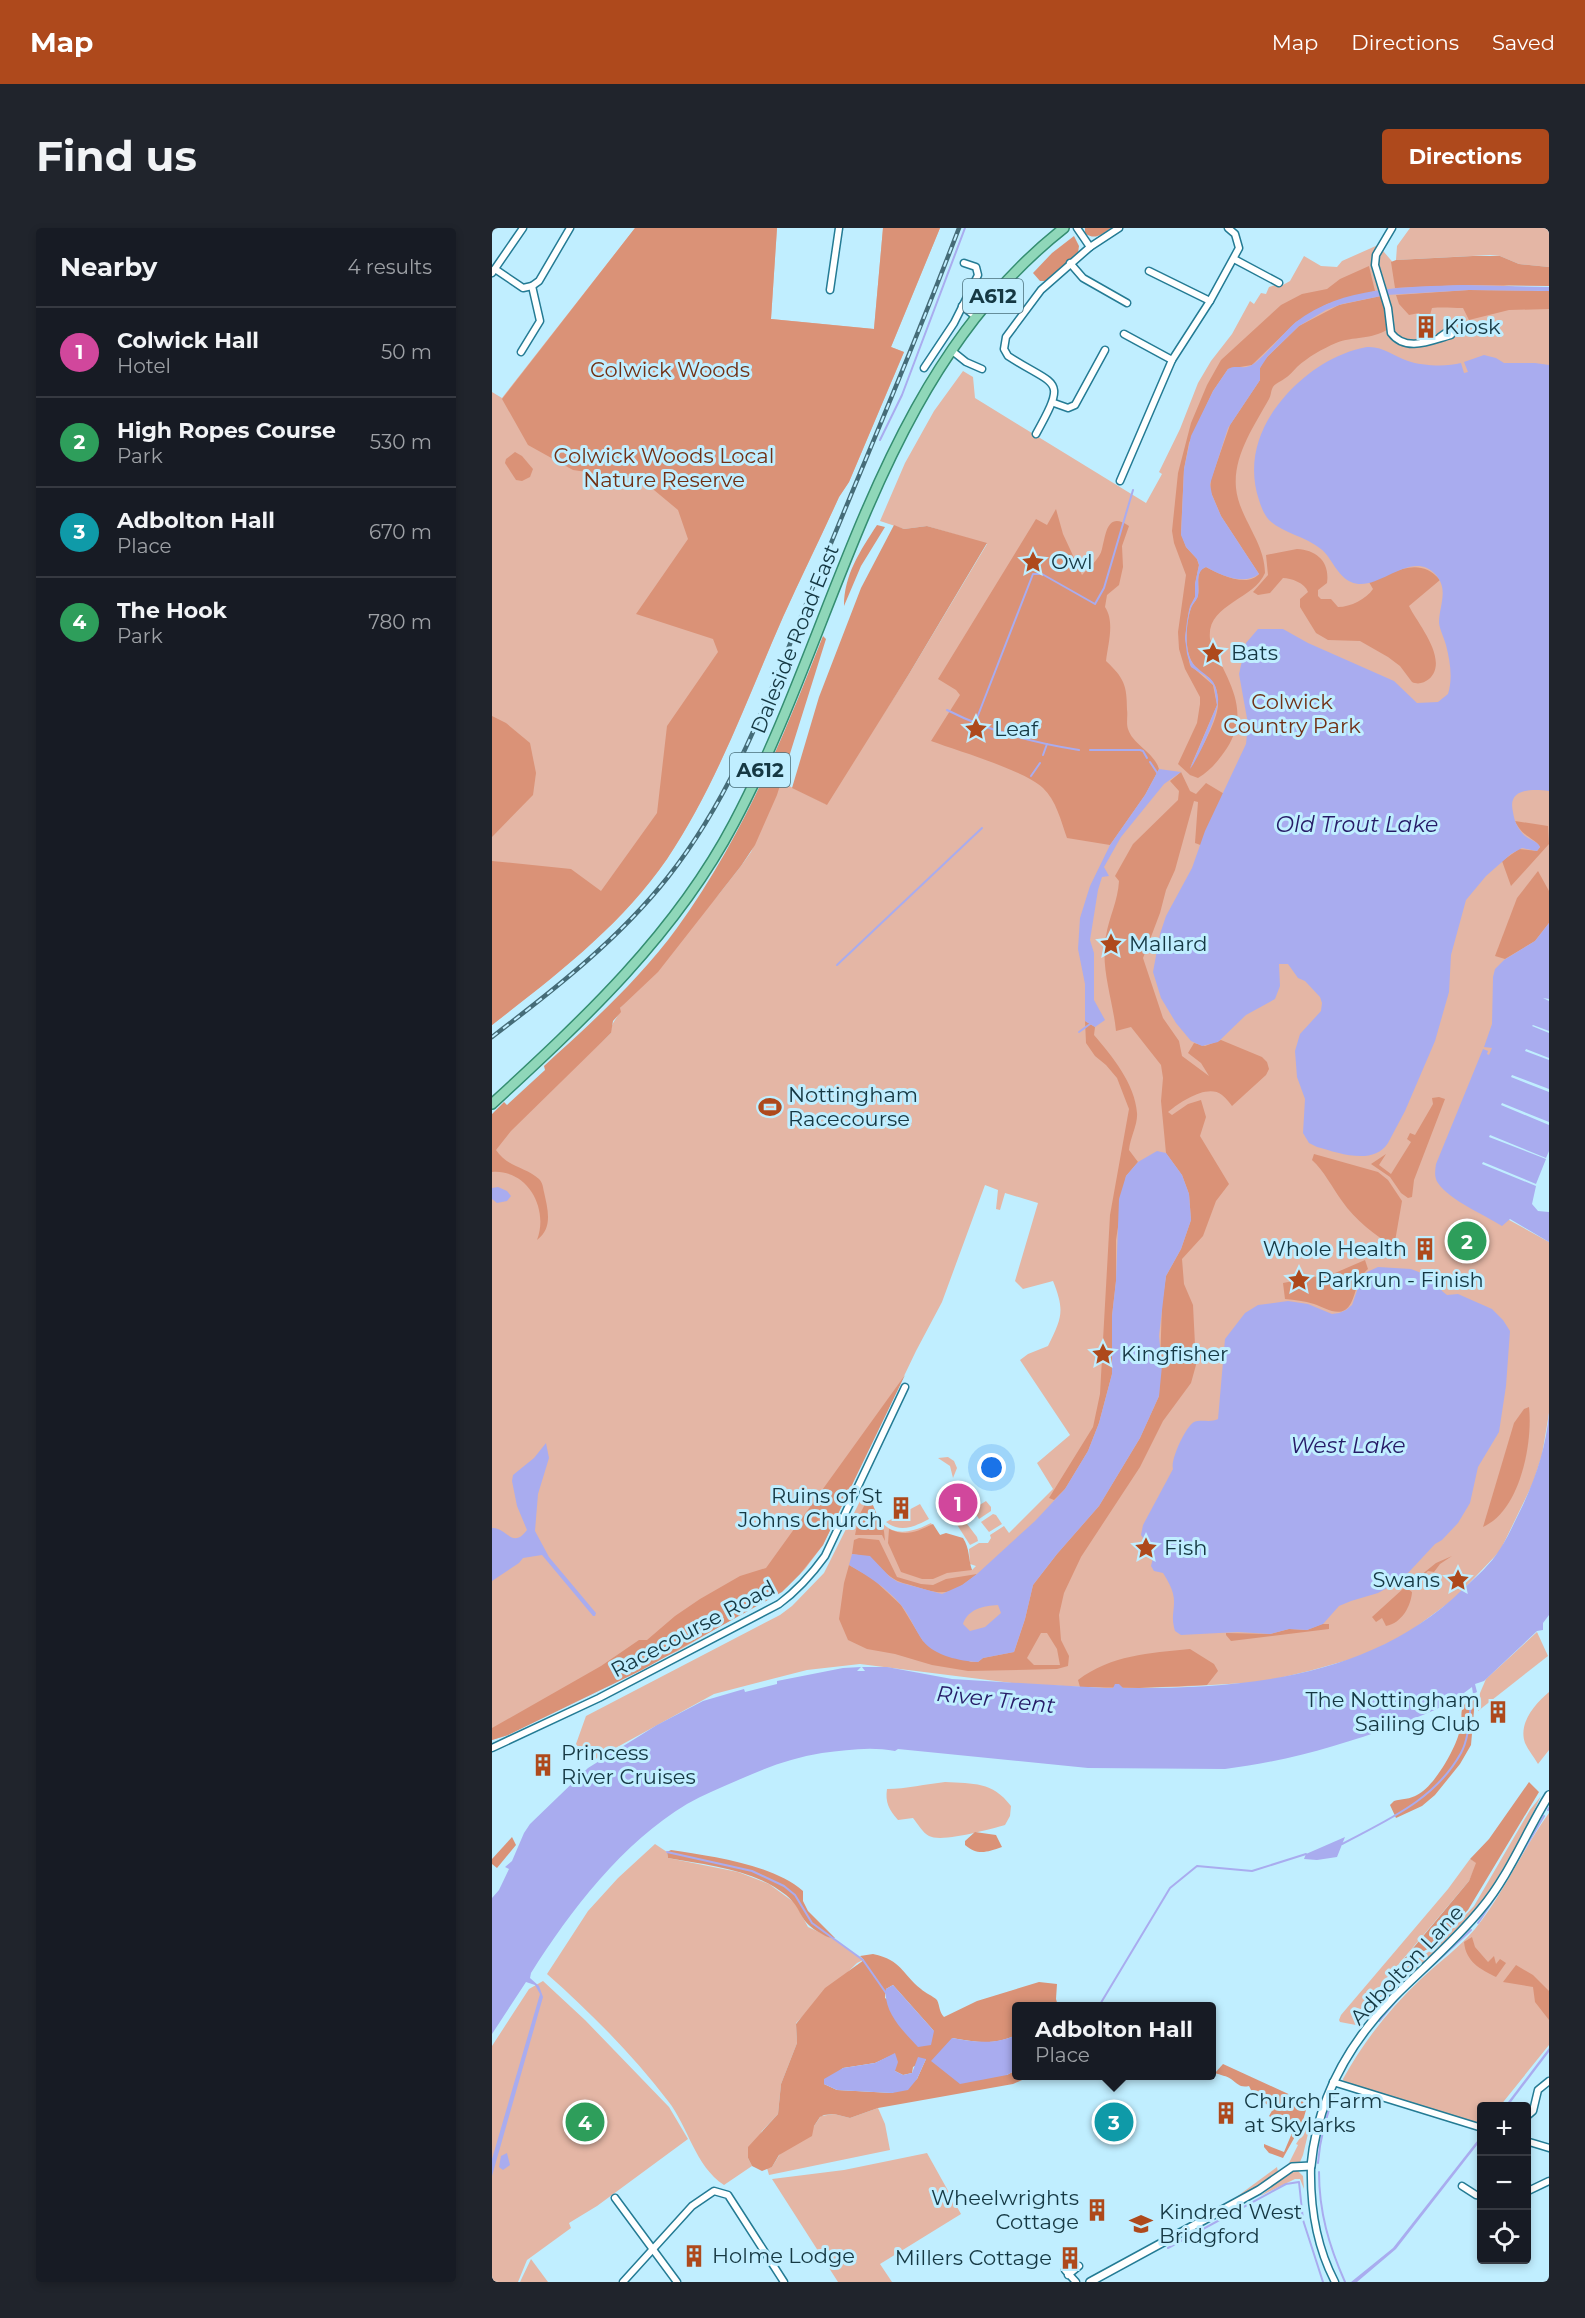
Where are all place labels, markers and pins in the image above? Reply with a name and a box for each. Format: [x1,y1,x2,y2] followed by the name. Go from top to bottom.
[1413,314,1439,340] building icon: Kiosk
[1444,314,1501,339] place label: Kiosk
[1020,549,1046,575] place icon: Owl
[1051,549,1093,574] place label: Owl
[1200,640,1226,666] place icon: Bats
[1231,640,1278,665] place label: Bats
[963,716,989,742] place icon: Leaf
[994,716,1039,741] place label: Leaf
[1098,931,1124,957] place icon: Mallard
[1129,931,1208,956] place label: Mallard
[788,1082,918,1131] place label: Nottingham Racecourse
[757,1094,783,1120] sports icon: Nottingham Racecourse
[1448,1218,1486,1264] pin: 2
[1263,1236,1407,1261] place label: Whole Health
[1412,1236,1438,1262] building icon: Whole Health
[1286,1267,1312,1293] place icon: Parkrun - Finish
[1317,1267,1484,1292] place label: Parkrun - Finish
[1090,1341,1116,1367] place icon: Kingfisher
[1121,1341,1229,1366] place label: Kingfisher
[938,1480,978,1526] pin: 1
[737,1483,883,1532] place label: Ruins of St Johns Church
[888,1495,914,1521] building icon: Ruins of St Johns Church
[1133,1535,1159,1561] place icon: Fish
[1164,1535,1207,1560] place label: Fish
[1372,1567,1440,1592] place label: Swans
[1445,1567,1471,1593] place icon: Swans
[1305,1687,1480,1736] place label: The Nottingham Sailing Club
[1485,1699,1511,1725] building icon: The Nottingham Sailing Club
[561,1740,696,1789] place label: Princess River Cruises
[530,1752,556,1778] building icon: Princess River Cruises
[1244,2088,1383,2137] place label: Church Farm at Skylarks
[566,2100,604,2144] pin: 4
[1094,2100,1134,2144] pin: 3
[1213,2100,1239,2126] building icon: Church Farm at Skylarks
[931,2185,1079,2234] place label: Wheelwrights Cottage
[1084,2197,1110,2223] building icon: Wheelwrights Cottage
[1159,2199,1302,2248] place label: Kindred West Bridgford
[1128,2211,1154,2237] school or university icon: Kindred West Bridgford
[681,2243,707,2269] building icon: Holme Lodge
[712,2243,855,2268] place label: Holme Lodge
[895,2245,1052,2270] place label: Millers Cottage
[1057,2245,1083,2271] building icon: Millers Cottage

